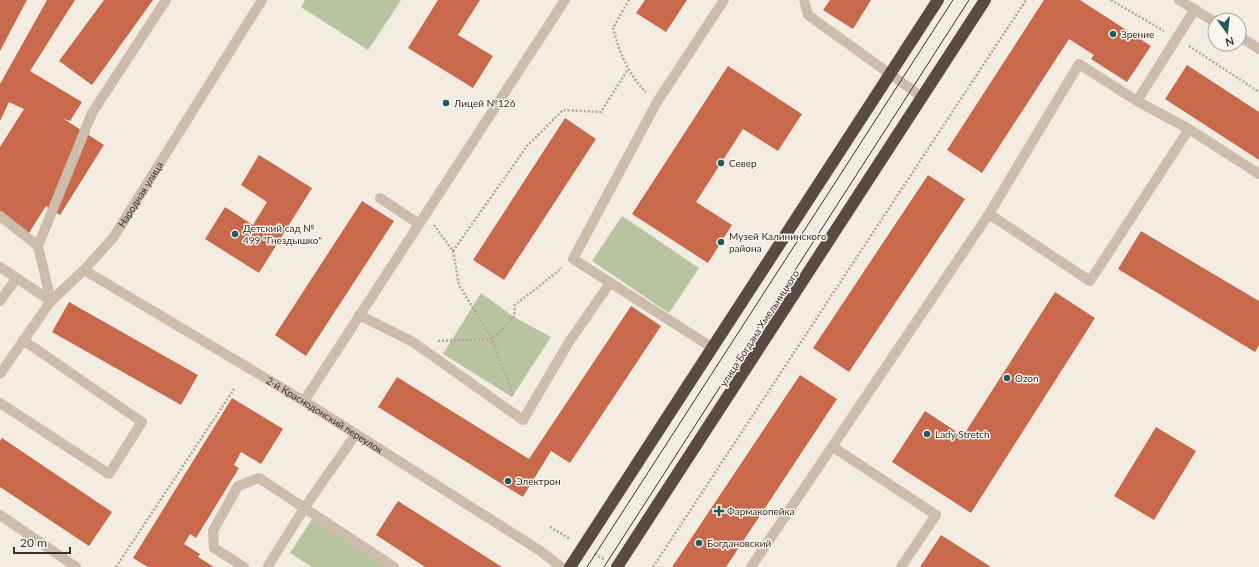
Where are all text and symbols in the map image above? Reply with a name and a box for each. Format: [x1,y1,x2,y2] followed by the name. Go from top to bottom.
[1207,12,1247,52] north arrow
[1121,28,1154,40] place label: Зрение
[1108,29,1118,39] marker: Зрение
[1224,35,1235,50] text: N
[453,97,516,109] place label: Лицей №126
[441,98,451,108] marker: Лицей №126
[729,157,757,169] place label: Север
[716,158,726,168] marker: Север
[115,159,165,229] street label: Народная улица
[243,222,322,246] place label: Детский сад № 499 "Гнездышко"
[230,229,240,239] marker: Детский сад № 499 "Гнездышко"
[729,230,827,254] place label: Музей Калининского района
[716,237,726,247] marker: Музей Калининского района
[717,267,801,389] street label: улица Богдана Хмельницкого
[1015,372,1039,384] place label: Ozon
[1002,373,1012,383] marker: Ozon
[264,374,386,456] street label: 2-й Краснодонский переулок
[935,428,990,440] place label: Lady Stretch
[922,429,932,439] marker: Lady Stretch
[516,475,561,487] place label: Электрон
[503,476,513,486] marker: Электрон
[727,505,795,517] place label: Фармакопейка
[714,506,724,516] marker: Фармакопейка
[14,529,70,555] scale bar
[20,535,47,550] text: 20 m
[707,537,771,549] place label: Богдановский
[694,538,704,548] marker: Богдановский

